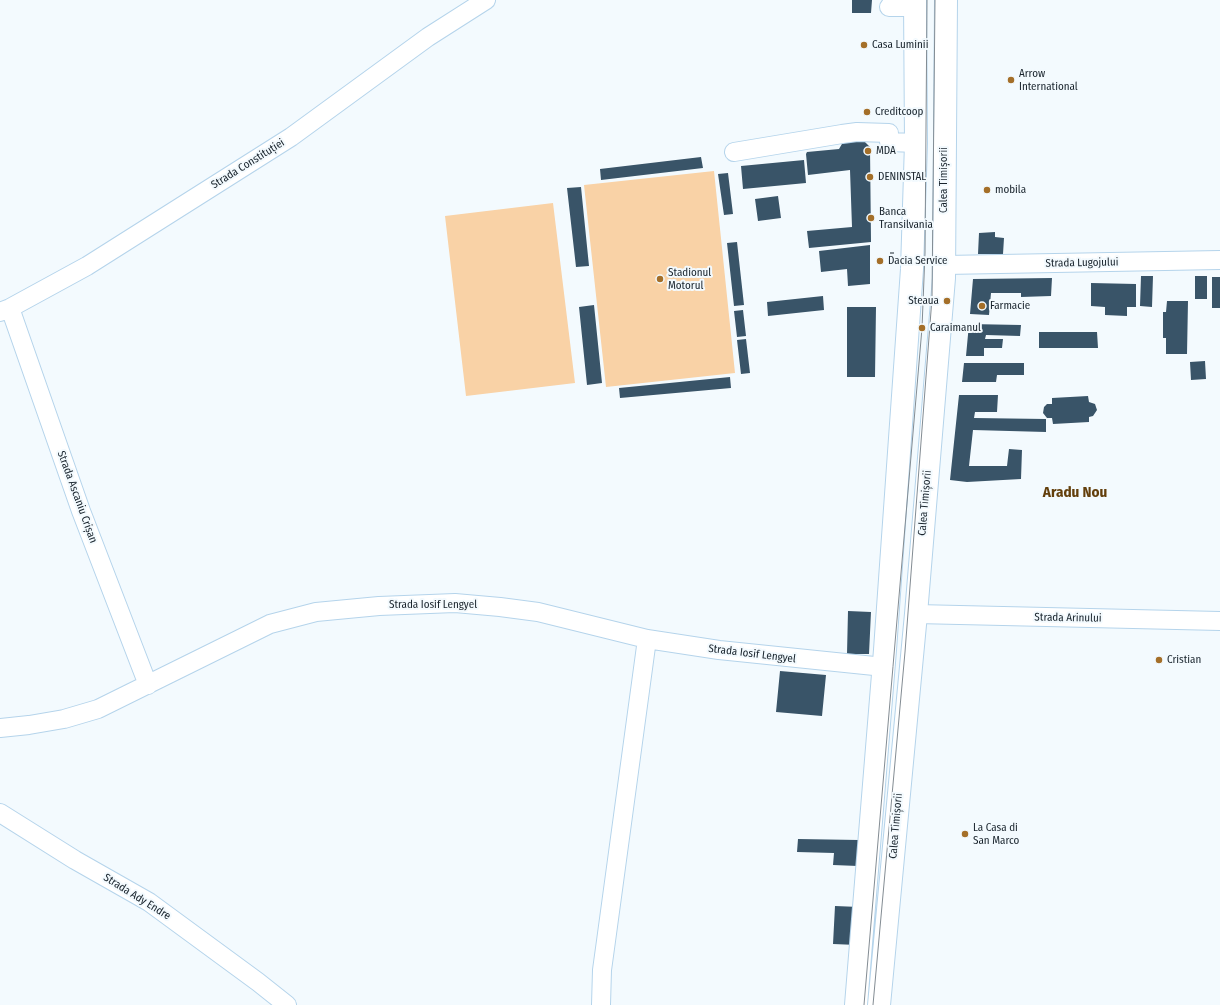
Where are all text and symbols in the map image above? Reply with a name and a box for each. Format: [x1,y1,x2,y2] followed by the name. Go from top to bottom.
[872,38,928,52] place label: Casa Luminii
[859,40,869,50] marker: Casa Luminii
[1019,67,1078,93] place label: Arrow International
[1006,75,1016,85] marker: Arrow International
[875,105,923,119] place label: Creditcoop
[862,107,872,117] marker: Creditcoop
[209,136,287,192] street label: Strada Constituției
[876,144,896,158] place label: MDA
[863,146,873,156] marker: MDA
[937,147,951,213] street label: Calea Timișorii
[878,170,926,184] place label: DENINSTAL
[865,172,875,182] marker: DENINSTAL
[995,183,1026,197] place label: mobila
[982,185,992,195] marker: mobila
[879,205,933,231] place label: Banca Transilvania
[866,213,876,223] marker: Banca Transilvania
[888,254,947,268] place label: Dacia Service
[875,256,885,266] marker: Dacia Service
[1045,256,1119,270] street label: Strada Lugojului
[668,266,711,292] place label: Stadionul Motorul
[655,274,665,284] marker: Stadionul Motorul
[908,294,939,308] place label: Steaua
[942,296,952,306] marker: Steaua
[990,299,1030,313] place label: Farmacie
[977,301,987,311] marker: Farmacie
[930,321,981,335] place label: Caraimanul
[917,323,927,333] marker: Caraimanul
[54,449,100,545] street label: Strada Ascaniu Crișan
[916,470,934,536] street label: Calea Timișorii
[1043,484,1107,502] district label: Aradu Nou
[389,598,477,612] street label: Strada Iosif Lengyel
[1034,611,1102,625] street label: Strada Arinului
[707,642,797,666] street label: Strada Iosif Lengyel
[1167,653,1201,667] place label: Cristian
[1154,655,1164,665] marker: Cristian
[887,793,905,859] street label: Calea Timișorii
[973,821,1019,847] place label: La Casa di San Marco
[960,829,970,839] marker: La Casa di San Marco
[101,871,173,923] street label: Strada Ady Endre

